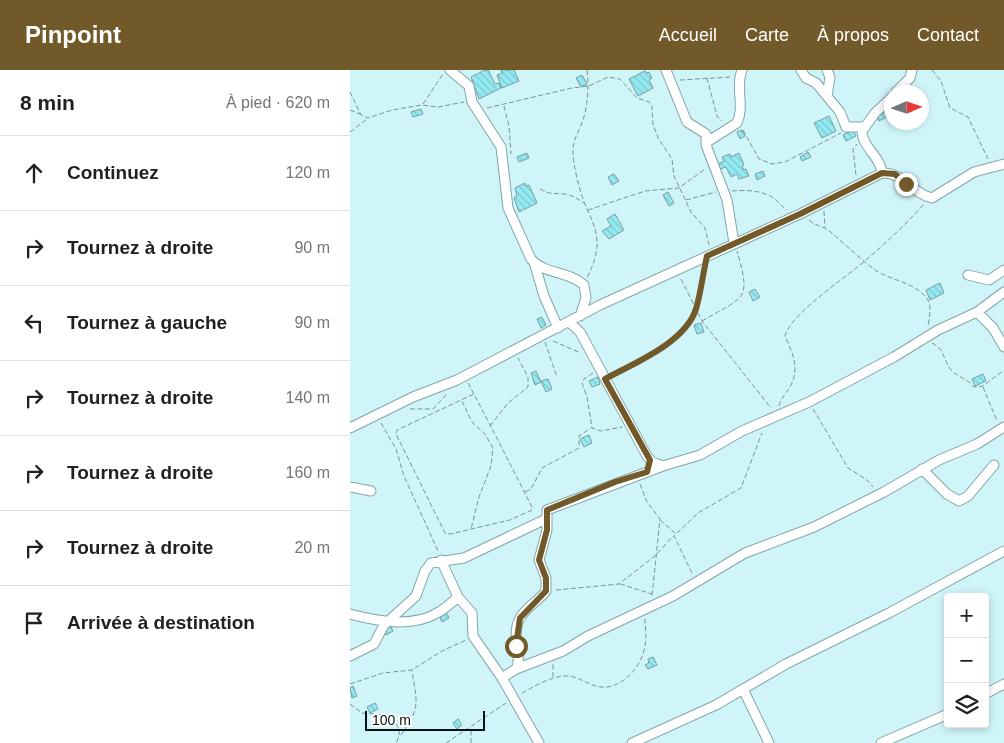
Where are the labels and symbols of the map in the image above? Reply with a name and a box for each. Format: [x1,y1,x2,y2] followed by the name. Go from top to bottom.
[884,85,929,130] north arrow
[895,173,918,196] route end
[505,635,528,658] route start
[365,708,485,731] scale bar

